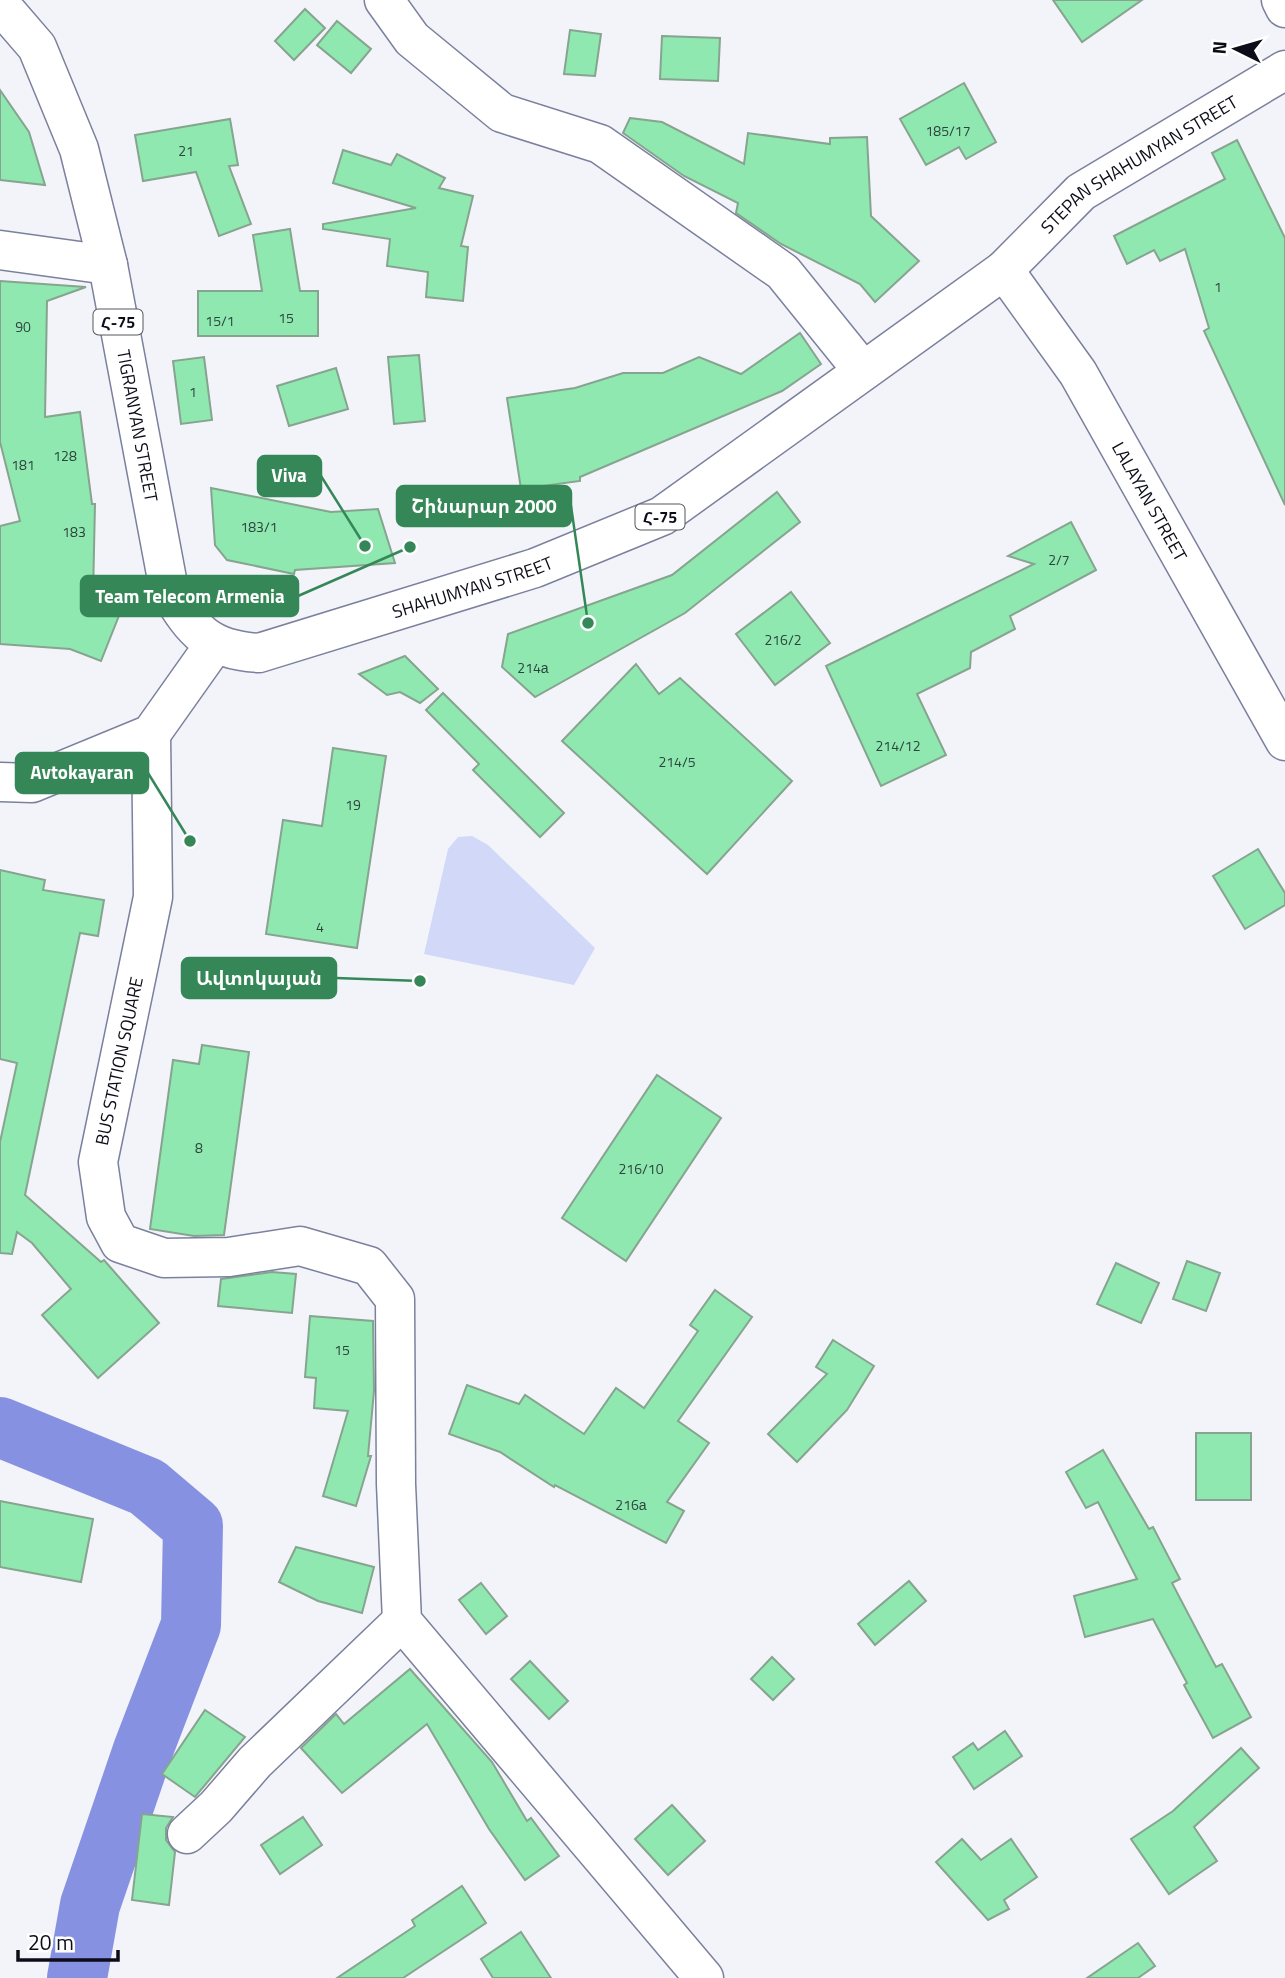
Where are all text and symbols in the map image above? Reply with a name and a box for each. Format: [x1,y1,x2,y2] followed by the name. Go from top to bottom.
[1201,14,1271,84] north arrow
[1204,40,1234,55] text: N
[1034,88,1243,239] street label: STEPAN SHAHUMYAN STREET
[926,120,970,141] house number: 185/17
[178,140,194,161] house number: 21
[1214,276,1222,297] house number: 1
[278,307,294,328] house number: 15
[94,310,142,334] road number: Հ-75
[205,310,235,331] house number: 15/1
[15,316,31,337] house number: 90
[111,347,166,504] street label: TIGRANYAN STREET
[189,381,197,402] house number: 1
[1106,436,1195,566] street label: LALAYAN STREET
[53,445,77,466] house number: 128
[11,454,35,475] house number: 181
[258,456,321,496] callout: Viva
[271,460,307,489] text: Viva
[397,486,571,526] callout: Շինարար 2000
[411,491,557,520] text: Շինարար 2000
[636,504,684,530] road number: Հ-75
[240,516,278,537] house number: 183/1
[62,521,86,542] house number: 183
[389,549,557,625] street label: SHAHUMYAN STREET
[1048,549,1070,570] house number: 2/7
[81,576,298,616] callout: Team Telecom Armenia
[95,581,285,610] text: Team Telecom Armenia
[764,629,802,650] house number: 216/2
[517,657,549,678] house number: 214а
[876,735,920,756] house number: 214/12
[658,751,696,772] house number: 214/5
[16,753,148,793] callout: Avtokayaran
[30,757,134,786] text: Avtokayaran
[345,794,361,815] house number: 19
[316,916,324,937] house number: 4
[182,958,336,998] callout: Ավտոկայան
[196,963,322,992] text: Ավտոկայան
[88,974,150,1148] street label: BUS STATION SQUARE
[195,1137,203,1158] house number: 8
[619,1158,664,1179] house number: 216/10
[334,1339,350,1360] house number: 15
[615,1494,647,1515] house number: 216а
[18,1918,117,1962] scale bar
[28,1926,74,1958] text: 20 m

